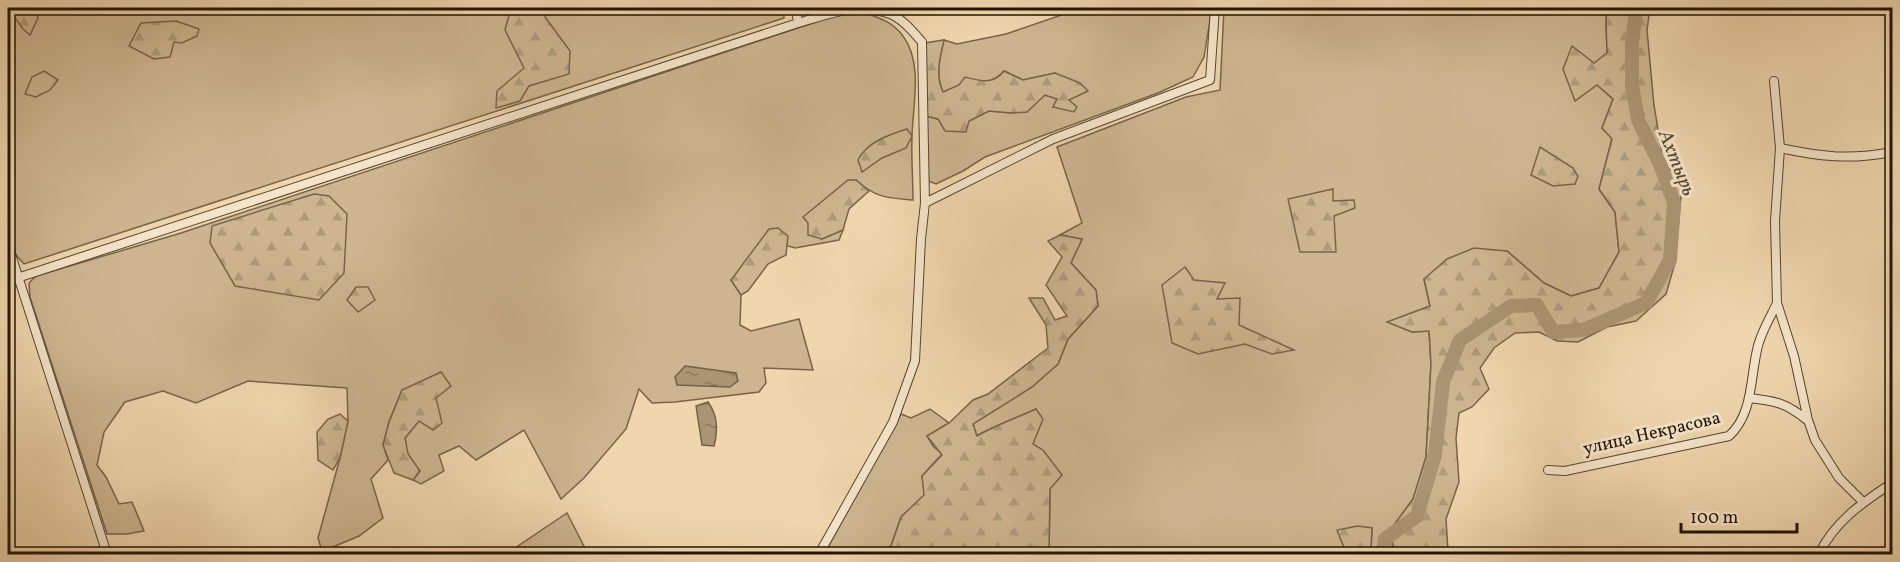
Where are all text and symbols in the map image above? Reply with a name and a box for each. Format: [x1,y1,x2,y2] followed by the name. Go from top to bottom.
[1650,125,1702,200] water label: Ахтырь
[1581,406,1723,462] street label: улица Некрасова
[1681,496,1796,534] scale bar
[1690,506,1739,531] text: 100 m

